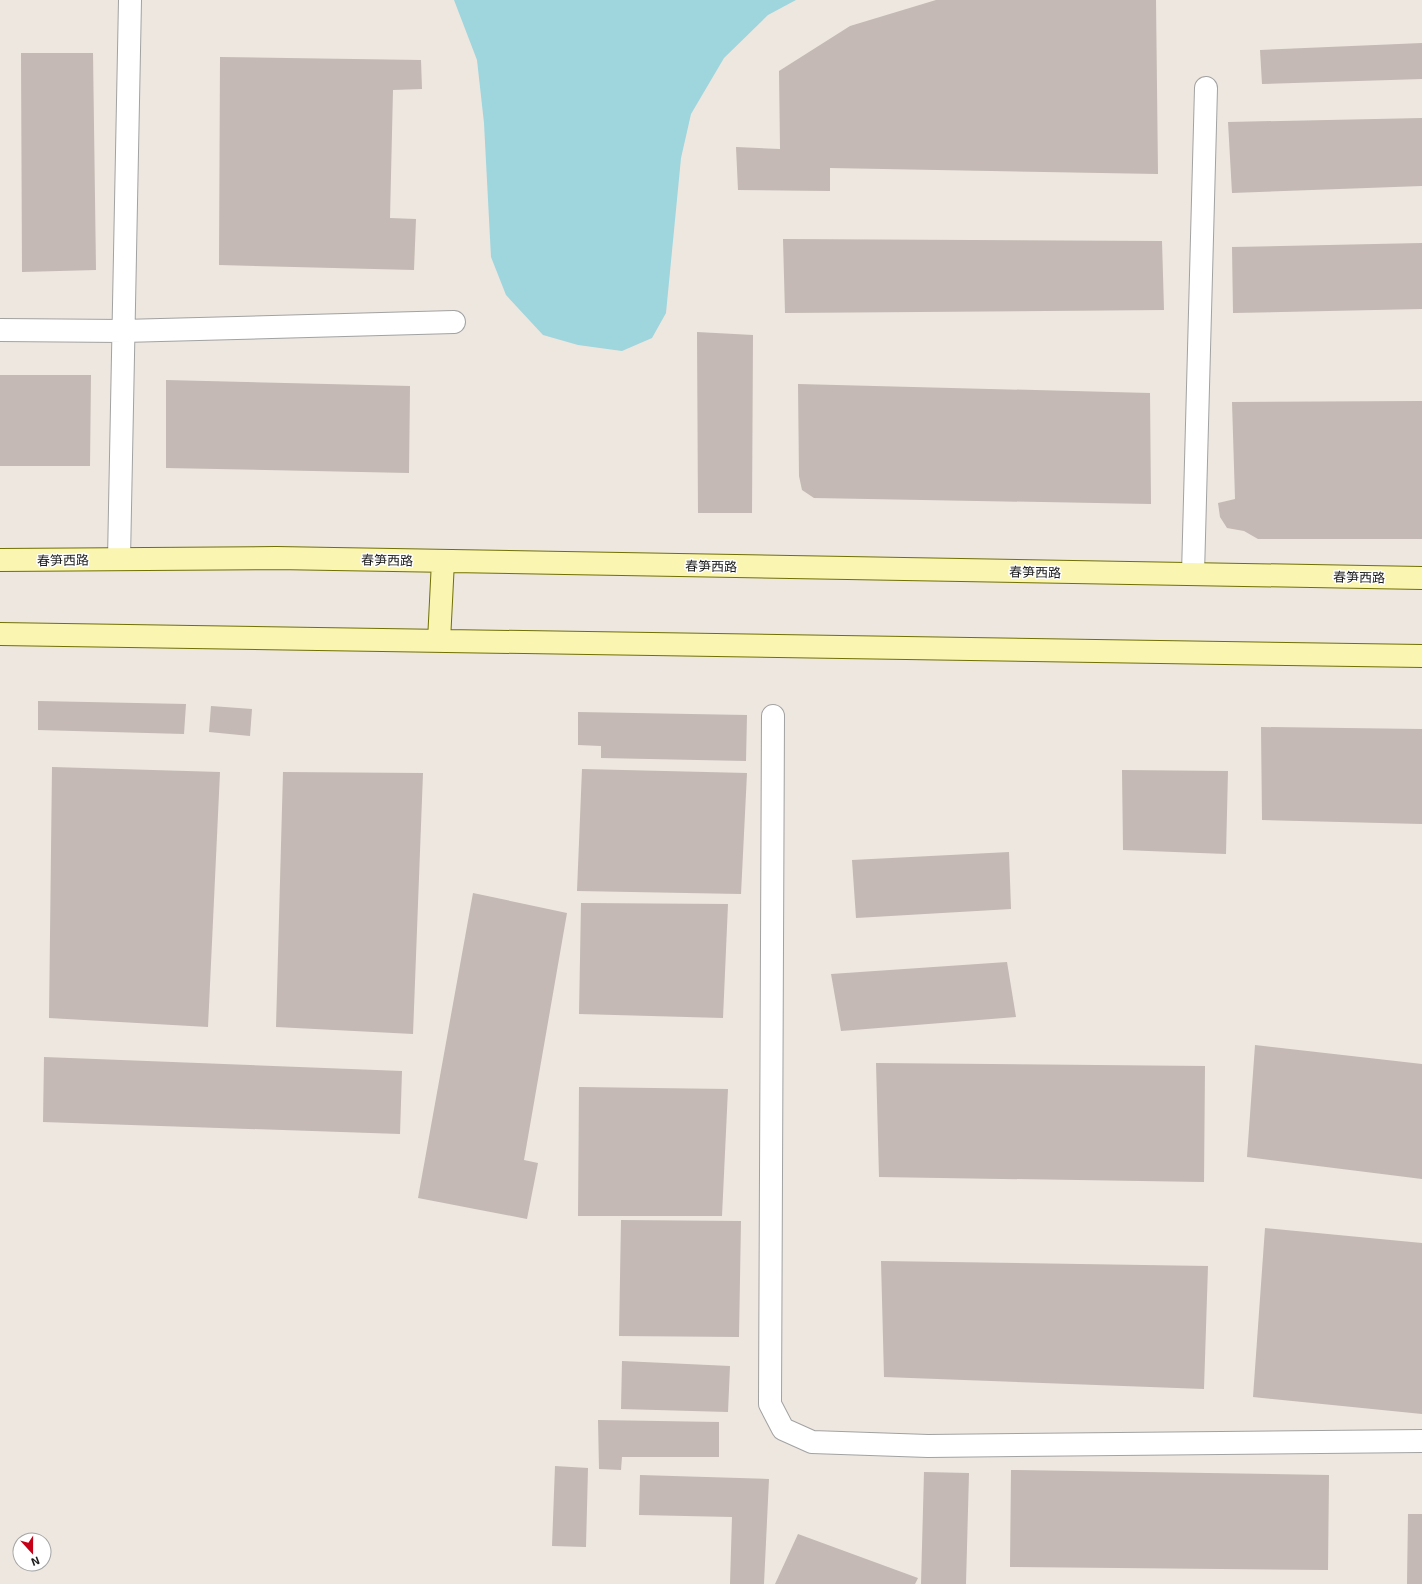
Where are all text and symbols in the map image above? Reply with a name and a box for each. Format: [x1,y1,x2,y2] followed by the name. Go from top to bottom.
[37,552,89,568] street label: 春笋西路
[361,552,413,568] street label: 春笋西路
[685,558,737,574] street label: 春笋西路
[1009,564,1061,580] street label: 春笋西路
[1333,569,1385,585] street label: 春笋西路
[12,1532,52,1572] north arrow
[30,1554,42,1569] text: N

